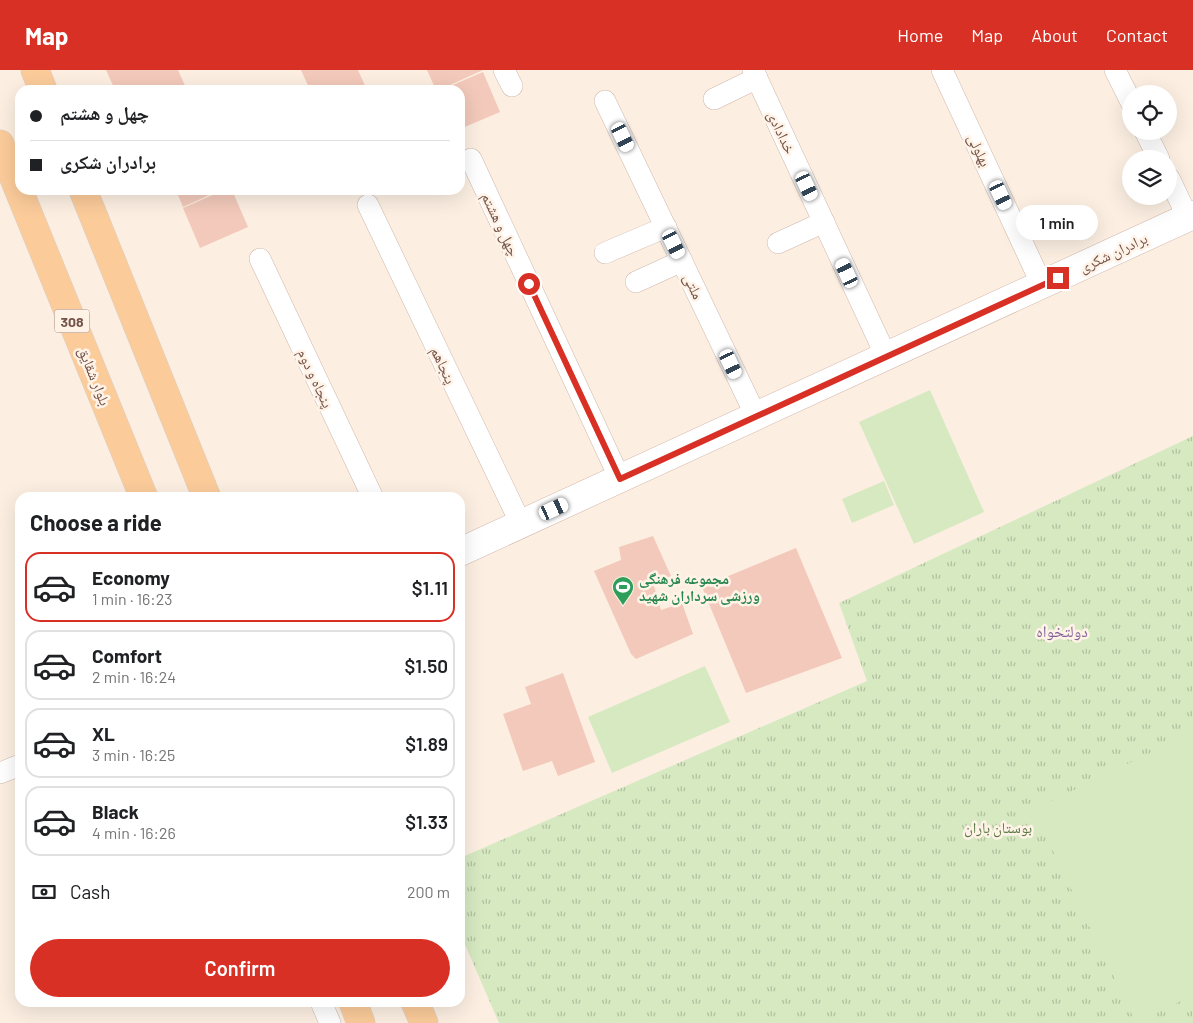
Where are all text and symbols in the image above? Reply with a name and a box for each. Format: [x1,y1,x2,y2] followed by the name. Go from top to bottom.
[25,21,68,50] text: Map
[897,24,943,46] text: Home
[971,24,1003,46] text: Map
[1031,24,1078,46] text: About
[1106,24,1168,46] text: Contact
[1122,85,1177,205] map controls
[1122,85,1177,140] button: locate
[60,101,149,124] text: چهل و هشتم
[762,108,800,158] street label: خدادادی
[609,120,636,154] car
[963,131,995,170] street label: بهلولی
[60,150,156,173] text: برادران شکری
[1122,150,1177,205] button: layers
[793,169,820,203] car
[987,178,1014,212] car
[477,189,524,260] street label: چهل و هشتم
[1017,206,1099,240] callout: 1 min
[1040,213,1074,232] text: 1 min
[660,227,687,261] car
[1076,228,1151,277] street label: برادران شکری
[833,256,860,290] car
[1047,267,1069,289] route end
[678,270,708,303] street label: ملتی
[518,273,540,295] route start
[54,310,90,332] road number: 308
[73,344,115,409] street label: بلوار شقایق
[426,344,460,387] street label: پنجاهم
[293,346,337,411] street label: پنجاه و دوم
[717,347,744,381] car
[537,496,570,522] car
[30,509,162,535] text: Choose a ride
[32,565,77,610] icon: car
[92,566,170,589] text: Economy
[639,569,760,605] place label: مجموعه فرهنگی ورزشی سرداران شهید
[611,575,635,606] sports icon: مجموعه فرهنگی ورزشی سرداران شهید
[412,576,448,599] text: $1.11
[92,589,172,608] text: 1 min · 16:23
[1036,621,1088,641] district label: دولتخواه
[32,643,77,688] icon: car
[92,644,162,667] text: Comfort
[404,654,448,677] text: $1.50
[92,667,176,686] text: 2 min · 16:24
[32,721,77,766] icon: car
[92,722,115,745] text: XL
[405,732,448,755] text: $1.89
[92,745,175,764] text: 3 min · 16:25
[32,799,77,844] icon: car
[92,800,139,823] text: Black
[405,810,448,833] text: $1.33
[964,818,1032,838] park label: بوستان باران
[92,823,176,842] text: 4 min · 16:26
[30,878,58,906] icon: cash
[70,880,111,903] text: Cash
[407,882,450,901] text: 200 m
[30,939,450,997] button: Confirm

